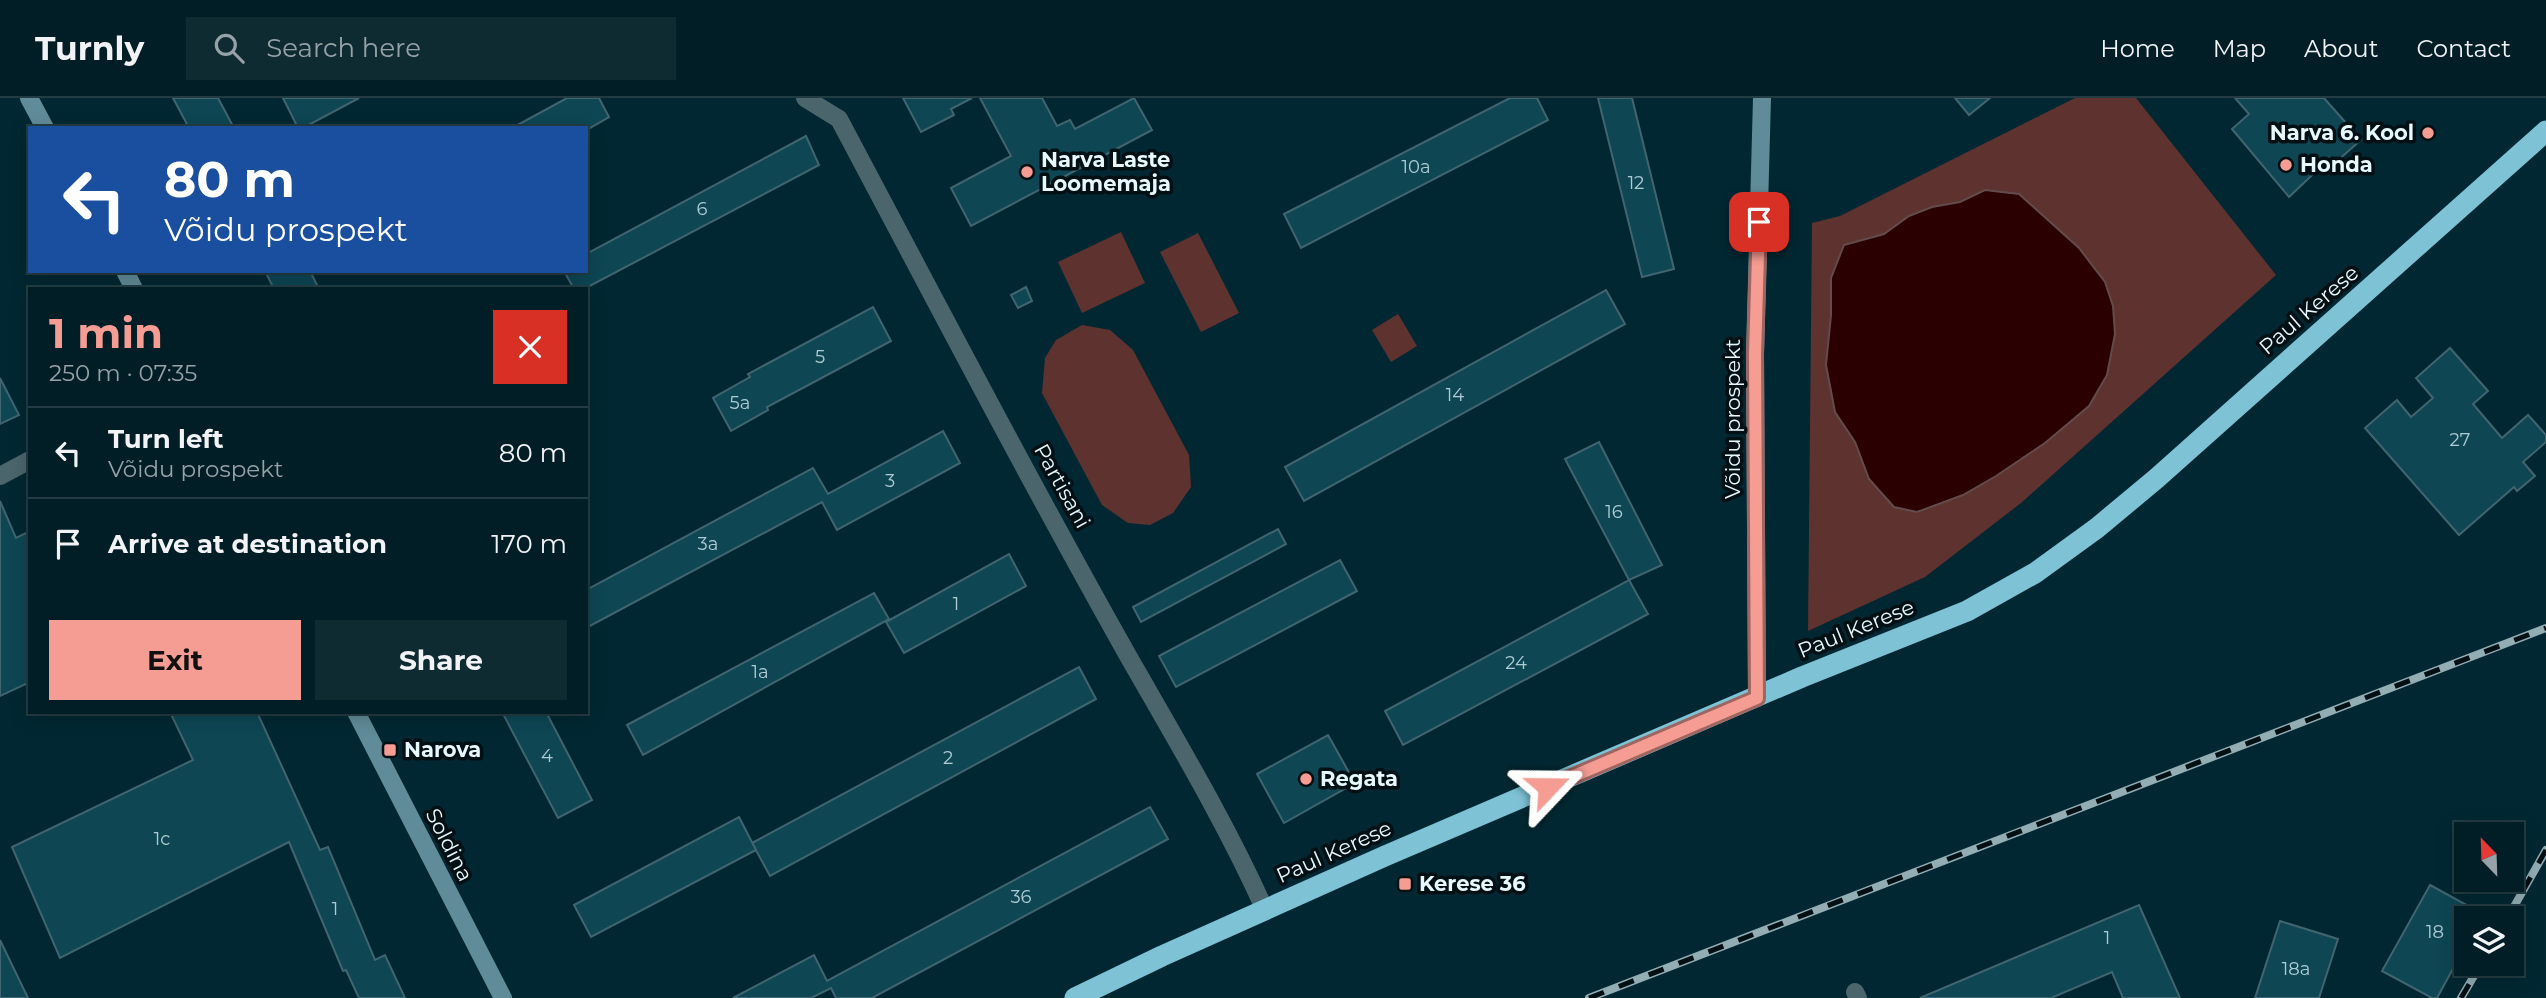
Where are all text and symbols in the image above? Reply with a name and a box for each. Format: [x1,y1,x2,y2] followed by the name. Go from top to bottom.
[186,17,676,80] search box
[35,28,144,68] text: Turnly
[210,29,248,67] icon: search
[266,32,421,64] text: Search here
[2100,34,2175,63] text: Home
[2213,34,2266,63] text: Map
[2304,34,2378,63] text: About
[2416,34,2511,63] text: Contact
[2270,120,2414,145] place label: Narva 6. Kool
[2420,125,2436,141] marker: Narva 6. Kool
[1041,147,1171,196] place label: Narva Laste Loomemaja
[164,150,295,209] text: 80 m
[2300,152,2373,177] place label: Honda
[49,154,140,245] icon: left
[1401,156,1431,178] house number: 10a
[2278,157,2294,173] marker: Honda
[1019,164,1035,180] marker: Narva Laste Loomemaja
[1628,172,1644,194] house number: 12
[1729,192,1789,252] pin
[697,198,708,220] house number: 6
[1740,203,1778,241] icon: arrive
[164,210,408,249] text: Võidu prospekt
[2254,260,2363,360] street label: Paul Kerese
[49,307,163,359] text: 1 min
[493,310,567,384] button: close
[1720,339,1745,499] street label: Võidu prospekt
[815,346,825,368] house number: 5
[49,359,197,387] text: 250 m · 07:35
[1446,384,1464,406] house number: 14
[730,392,750,414] house number: 5a
[108,423,224,455] text: Turn left
[2450,429,2470,451] house number: 27
[49,434,87,472] icon: left
[499,437,567,469] text: 80 m
[1029,439,1096,532] street label: Partisani
[108,455,283,483] text: Võidu prospekt
[885,470,895,492] house number: 3
[1605,501,1623,523] house number: 16
[49,525,87,563] icon: arrive
[108,528,387,560] text: Arrive at destination
[491,528,567,560] text: 170 m
[698,533,718,555] house number: 3a
[953,593,959,615] house number: 1
[1794,594,1918,663] street label: Paul Kerese
[49,620,301,700] button: Exit
[315,620,567,700] button: Share
[1505,652,1527,674] house number: 24
[751,661,769,683] house number: 1a
[404,737,481,762] place label: Narova
[382,742,398,758] marker: Narova
[541,745,553,767] house number: 4
[943,747,953,769] house number: 2
[1511,750,1585,824] position arrow
[1320,766,1398,791] place label: Regata
[1298,771,1314,787] marker: Regata
[421,804,478,885] street label: Soldina
[1272,815,1395,888] street label: Paul Kerese
[2454,822,2524,892] north arrow
[2454,822,2524,976] map controls
[154,828,170,850] house number: 1c
[1419,871,1526,896] place label: Kerese 36
[1397,876,1413,892] marker: Kerese 36
[1010,886,1032,908] house number: 36
[332,898,338,920] house number: 1
[2454,906,2524,976] button: layers
[2426,921,2444,943] house number: 18
[2104,927,2110,949] house number: 1
[2282,958,2310,980] house number: 18a

